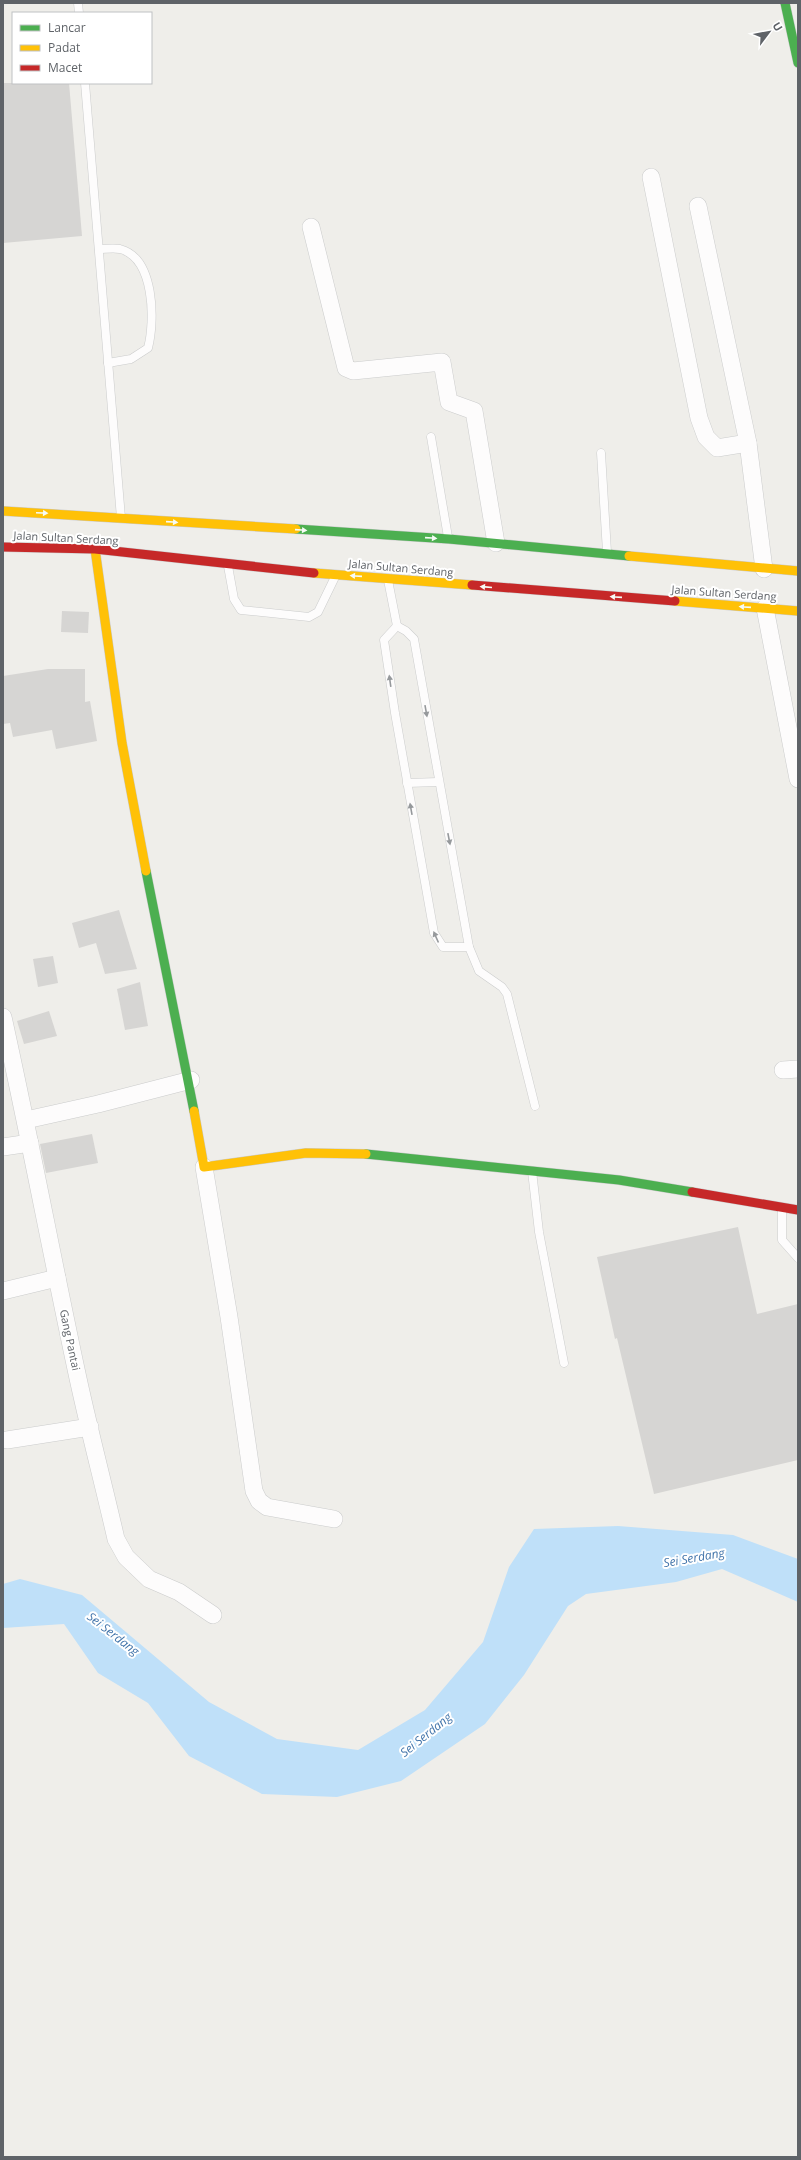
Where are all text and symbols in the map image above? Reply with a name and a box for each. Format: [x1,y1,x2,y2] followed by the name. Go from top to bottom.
[12,12,152,84] legend
[749,12,789,52] north arrow
[48,19,86,36] text: Lancar
[769,19,786,34] text: U
[48,39,80,56] text: Padat
[48,59,82,76] text: Macet
[36,510,49,516] one-way arrow
[166,518,178,525] one-way arrow
[295,526,307,533] one-way arrow
[12,527,119,548] street label: Jalan Sultan Serdang
[425,535,438,541] one-way arrow
[347,555,454,580] street label: Jalan Sultan Serdang
[350,572,362,579] one-way arrow
[670,581,777,604] street label: Jalan Sultan Serdang
[480,584,492,591] one-way arrow
[609,594,622,601] one-way arrow
[739,603,751,610] one-way arrow
[387,675,393,687] one-way arrow
[423,705,429,717] one-way arrow
[408,803,414,815] one-way arrow
[447,833,453,845] one-way arrow
[433,931,439,942] one-way arrow
[57,1308,84,1372] street label: Gang Pantai
[662,1544,727,1571] water label: Sei Serdang
[84,1608,143,1660] water label: Sei Serdang
[396,1708,456,1761] water label: Sei Serdang

